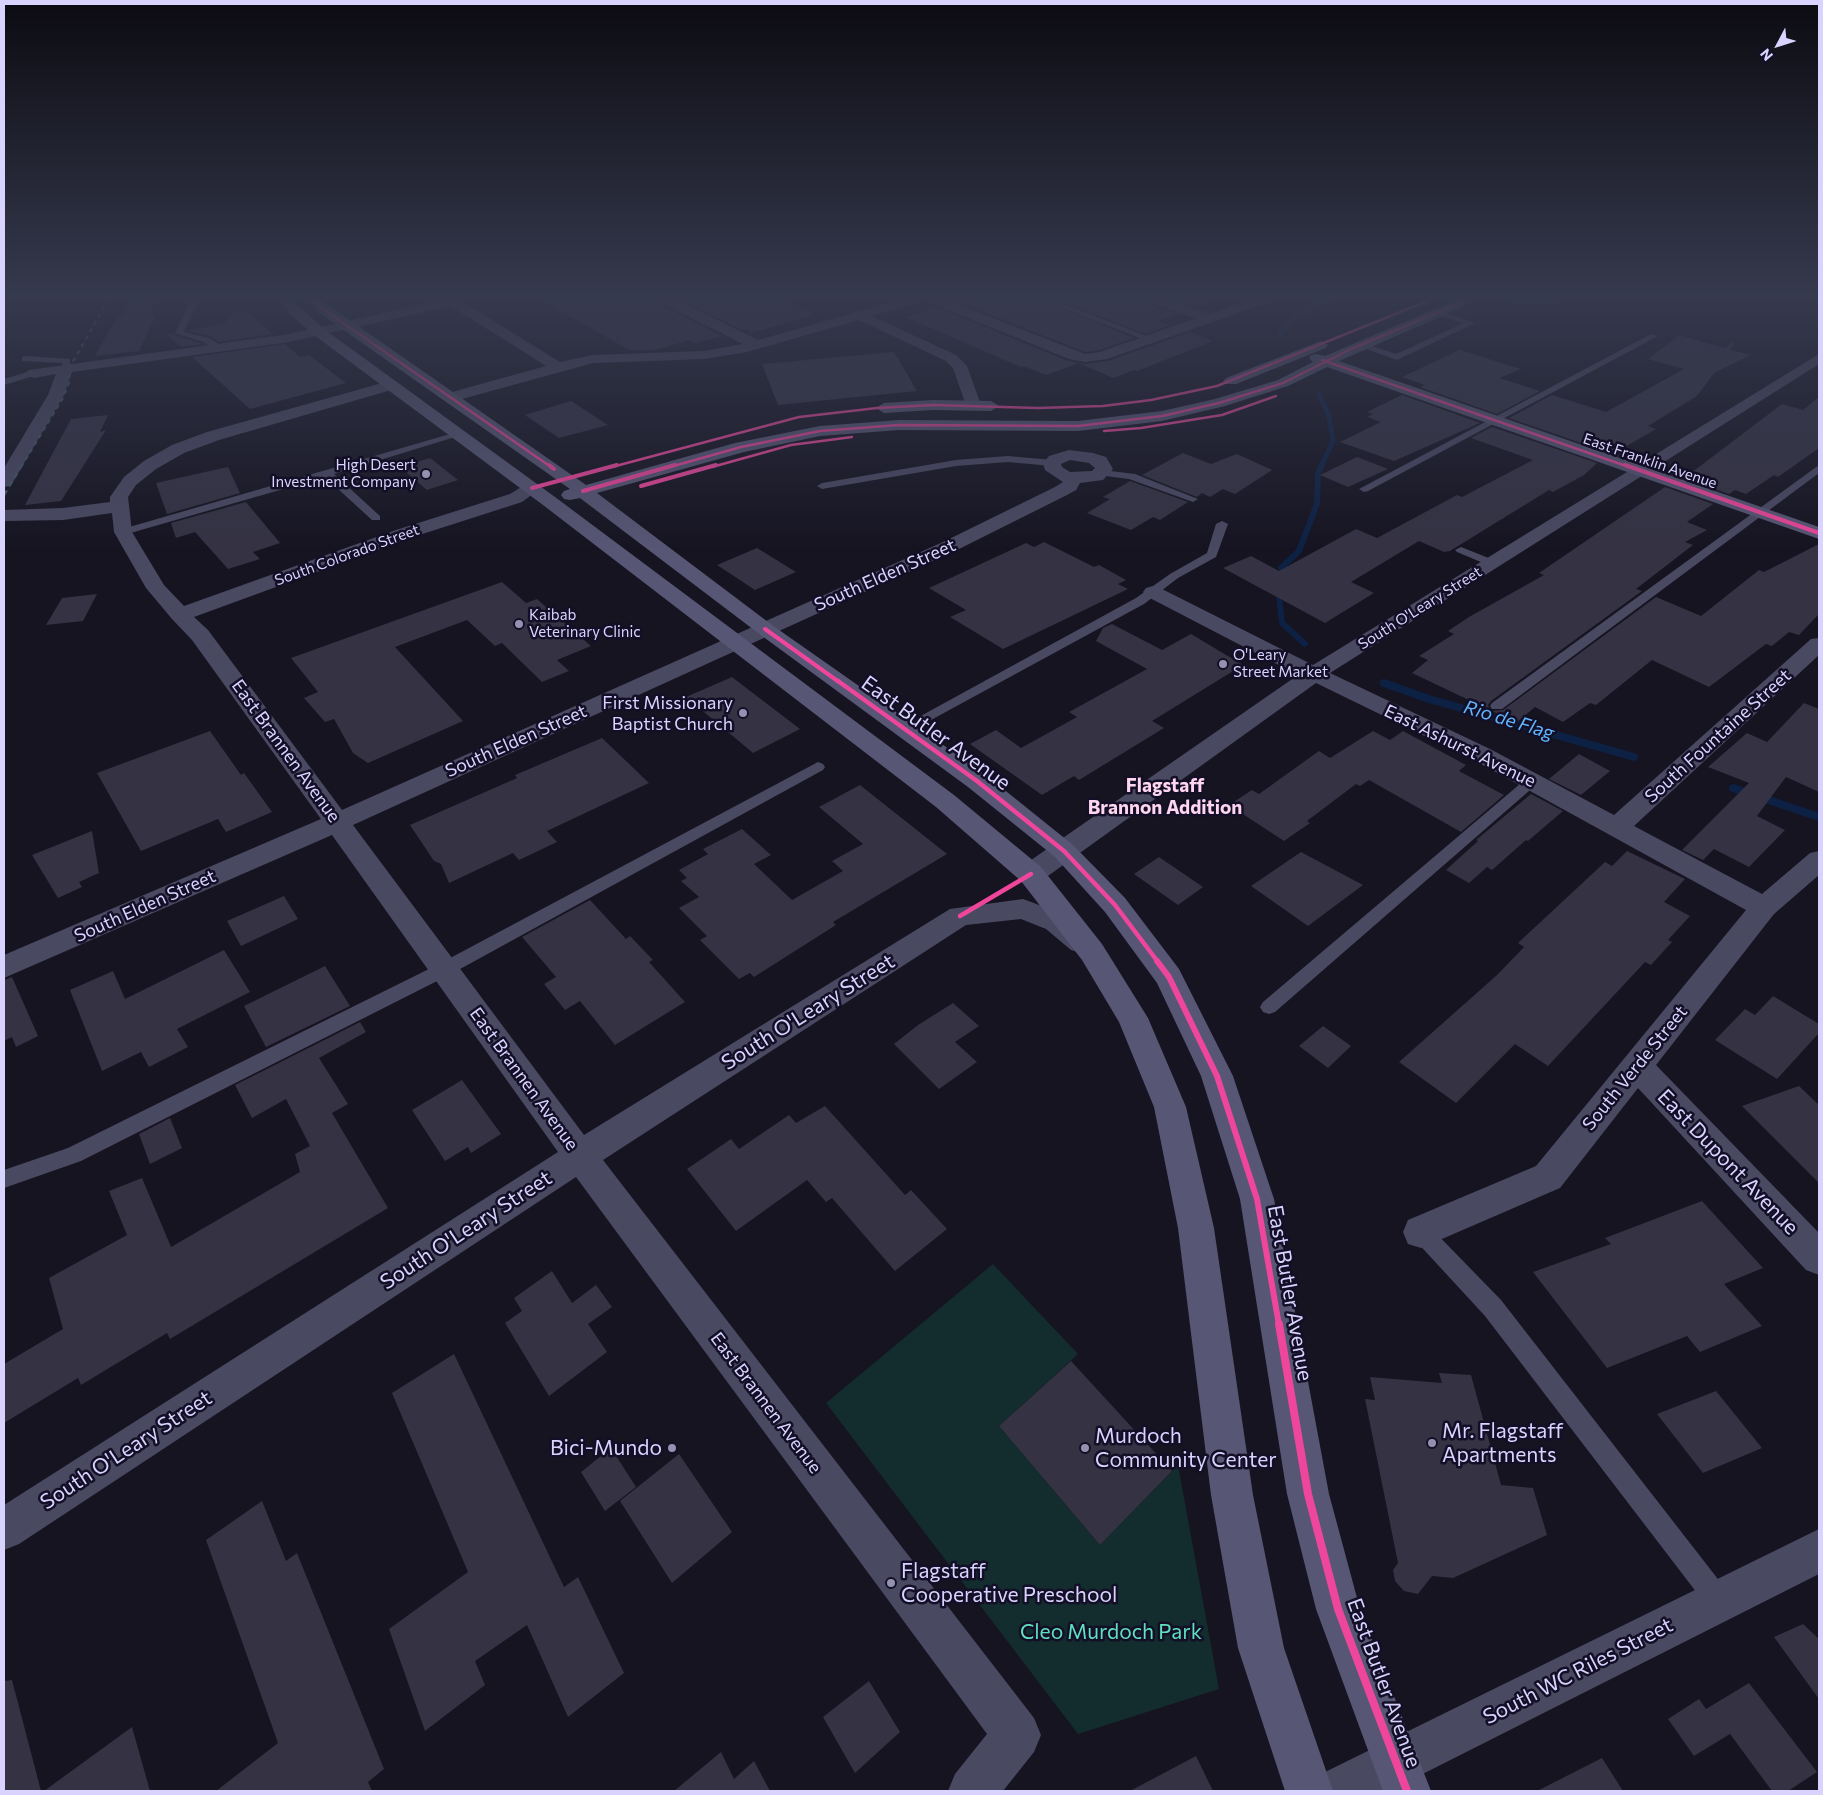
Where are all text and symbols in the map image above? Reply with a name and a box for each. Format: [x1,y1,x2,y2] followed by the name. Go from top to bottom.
[1753,20,1803,70] north arrow
[1756,45,1776,64] text: N
[1581,430,1719,492] street label: East Franklin Avenue
[271,456,416,491] place label: High Desert Investment Company
[420,468,432,480] marker: High Desert Investment Company
[272,520,422,590] street label: South Colorado Street
[811,534,959,616] street label: South Elden Street
[1355,563,1485,653] street label: South O'Leary Street
[529,606,641,641] place label: Kaibab Veterinary Clinic
[513,618,525,630] marker: Kaibab Veterinary Clinic
[1233,646,1328,681] place label: O'Leary Street Market
[1217,658,1229,670] marker: O'Leary Street Market
[1641,665,1795,807] street label: South Fountaine Street
[856,670,1016,796] street label: East Butler Avenue
[227,675,345,827] street label: East Brannen Avenue
[602,692,733,734] place label: First Missionary Baptist Church
[1461,695,1557,745] water label: Rio de Flag
[442,700,590,782] street label: South Elden Street
[1381,700,1539,792] street label: East Ashurst Avenue
[737,707,749,719] marker: First Missionary Baptist Church
[1088,775,1242,819] district label: Flagstaff Brannon Addition
[71,865,219,947] street label: South Elden Street
[717,948,899,1076] street label: South O'Leary Street
[1578,1001,1692,1135] street label: South Verde Street
[465,1003,583,1155] street label: East Brannen Avenue
[1652,1084,1804,1240] street label: East Dupont Avenue
[376,1165,556,1295] street label: South O'Leary Street
[1262,1203,1318,1383] street label: East Butler Avenue
[706,1328,826,1478] street label: East Brannen Avenue
[36,1385,216,1515] street label: South O'Leary Street
[1442,1418,1563,1468] place label: Mr. Flagstaff Apartments
[1095,1423,1277,1473] place label: Murdoch Community Center
[550,1435,662,1461] place label: Bici-Mundo
[1426,1437,1438,1449] marker: Mr. Flagstaff Apartments
[666,1442,678,1454] marker: Bici-Mundo
[1079,1442,1091,1454] marker: Murdoch Community Center
[901,1558,1117,1608] place label: Flagstaff Cooperative Preschool
[885,1577,897,1589] marker: Flagstaff Cooperative Preschool
[1342,1595,1426,1771] street label: East Butler Avenue
[1479,1612,1677,1730] street label: South WC Riles Street
[1020,1619,1202,1645] park label: Cleo Murdoch Park

